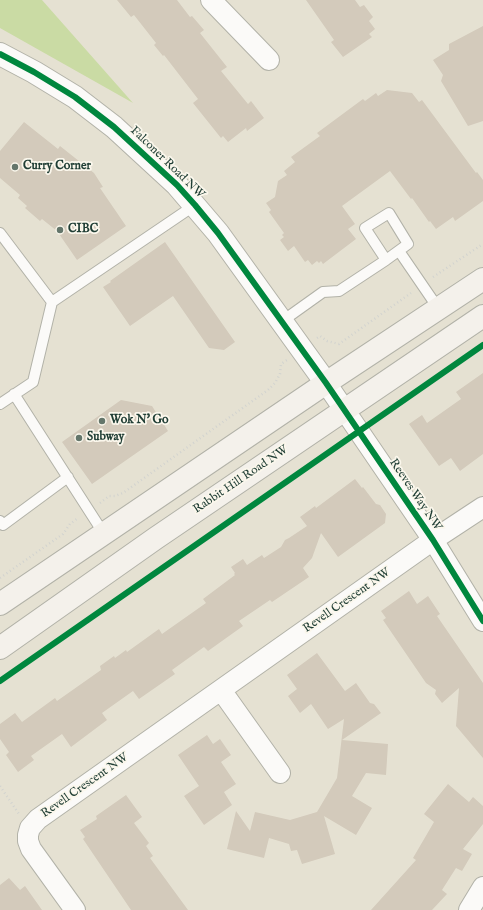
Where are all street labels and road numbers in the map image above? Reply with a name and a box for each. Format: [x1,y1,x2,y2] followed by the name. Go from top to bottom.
[127,124,207,202] street label: Falconer Road NW
[191,443,291,517] street label: Rabbit Hill Road NW
[386,456,444,534] street label: Reeves Way NW
[301,566,393,636] street label: Revell Crescent NW
[39,751,131,821] street label: Revell Crescent NW

